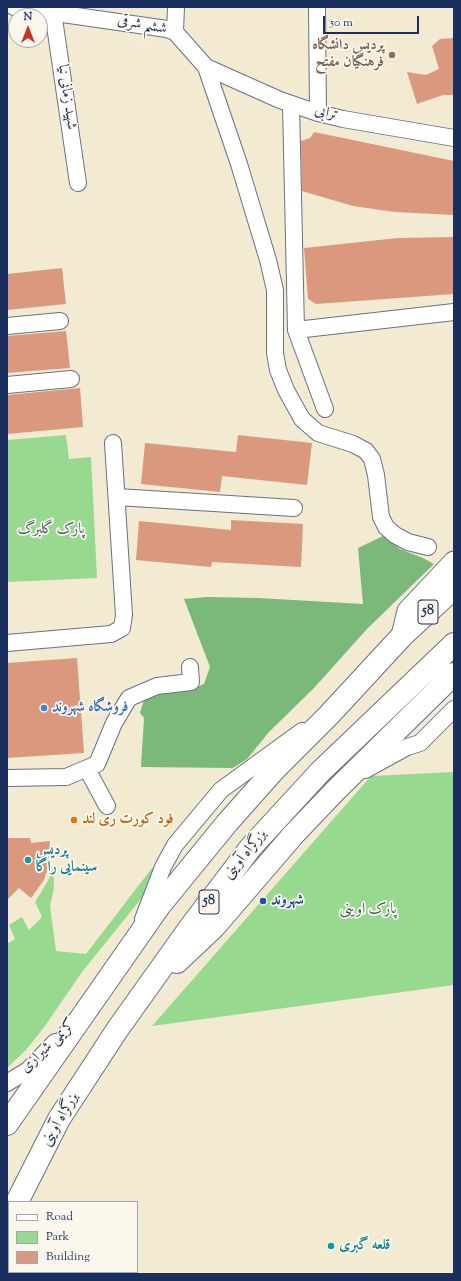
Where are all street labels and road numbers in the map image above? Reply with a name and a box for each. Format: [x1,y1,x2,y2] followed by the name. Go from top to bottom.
[116,12,168,40] street label: ششم شرقی
[53,63,79,131] street label: شهید زمانی نیا
[312,102,340,126] street label: ترابی
[418,600,438,624] road number: 58
[220,826,272,884] street label: بزرگراه آوینی
[199,890,219,914] road number: 58
[18,1016,80,1078] street label: کریمی شیرازی
[38,1090,84,1150] street label: بزرگراه آوینی

